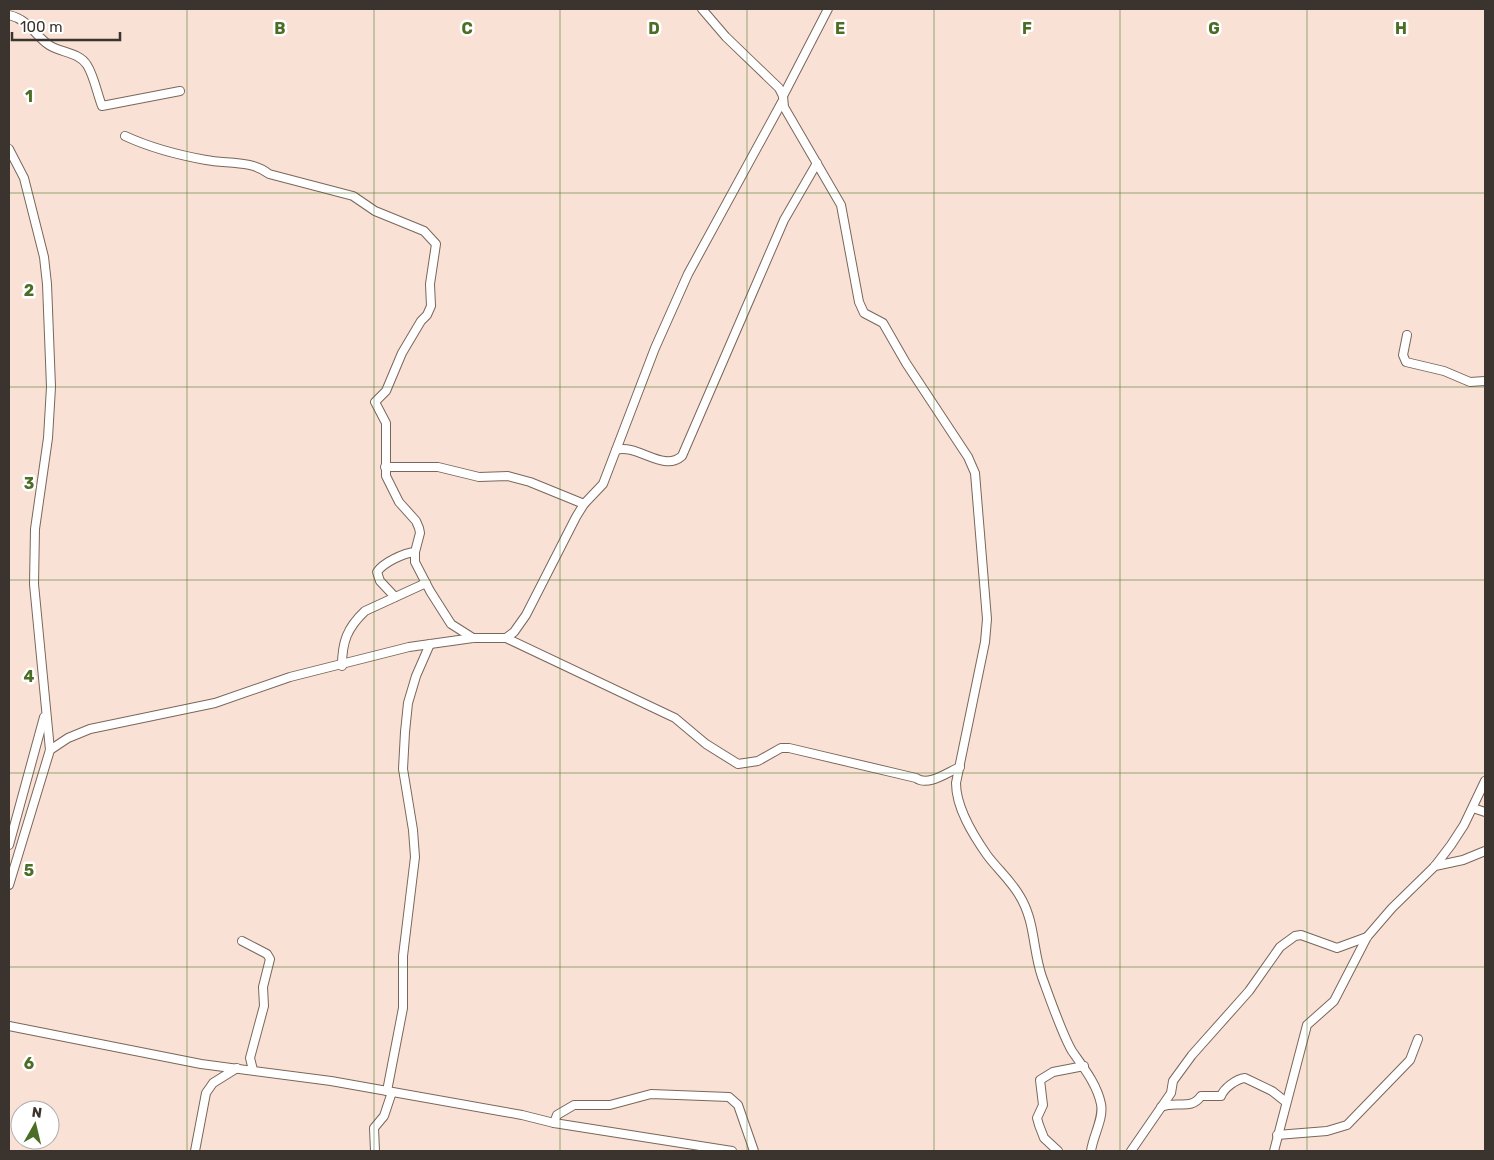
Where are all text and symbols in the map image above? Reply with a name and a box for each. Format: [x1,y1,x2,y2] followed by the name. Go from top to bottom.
[12,10,120,42] scale bar
[20,18,62,36] text: 100 m
[274,19,286,38] text: B
[461,19,473,38] text: C
[648,19,660,38] text: D
[835,19,845,38] text: E
[1022,19,1032,38] text: F
[1208,19,1220,38] text: G
[1395,19,1407,38] text: H
[25,87,33,106] text: 1
[24,281,34,300] text: 2
[24,474,34,493] text: 3
[24,667,35,686] text: 4
[24,861,34,880] text: 5
[24,1054,34,1073] text: 6
[10,1100,60,1150] north arrow
[31,1104,43,1122] text: N

